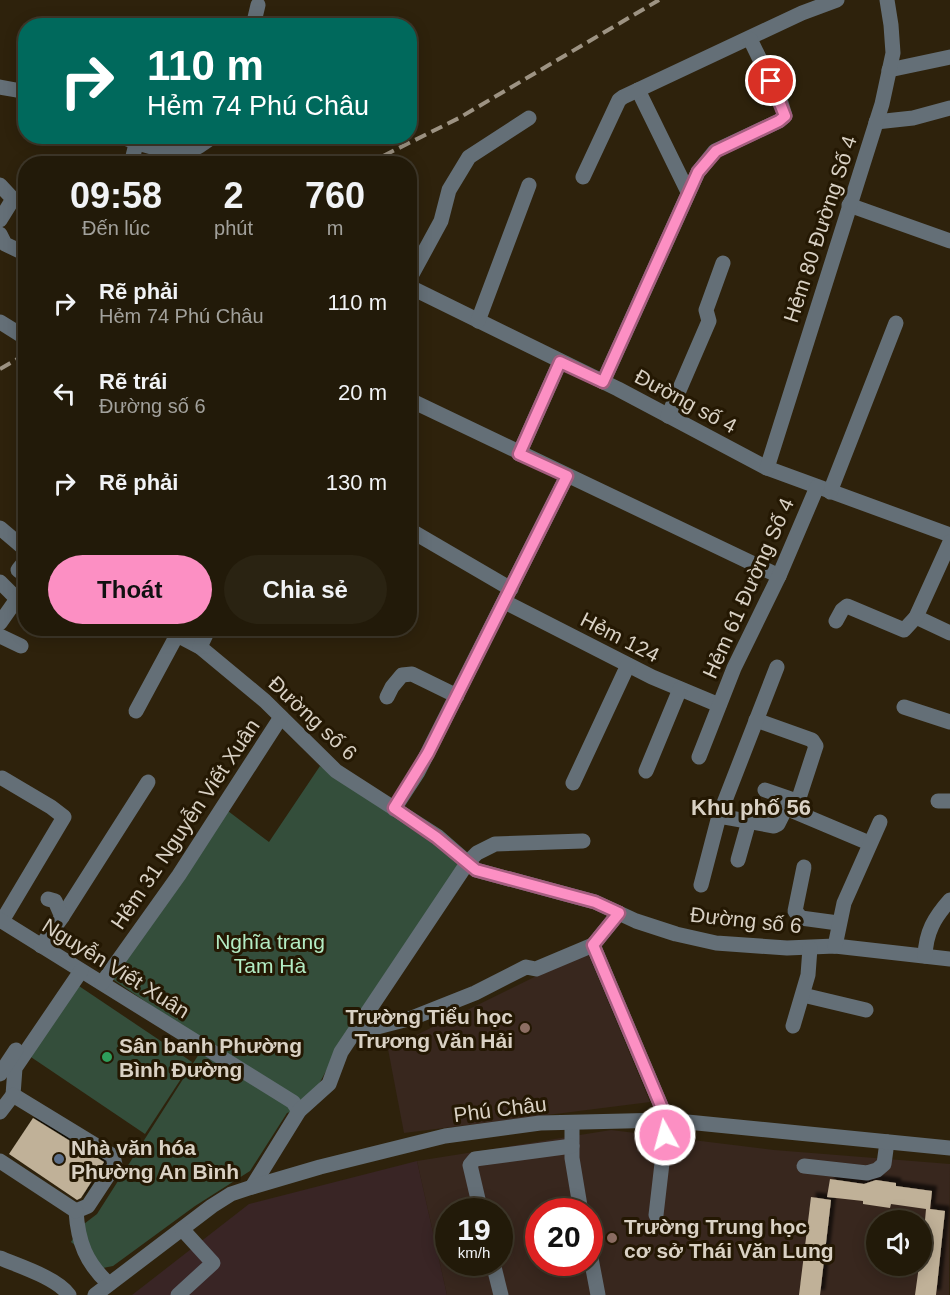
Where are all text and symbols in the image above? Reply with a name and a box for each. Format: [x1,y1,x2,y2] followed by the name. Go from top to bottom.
[48,42,126,120] icon: right
[147,42,264,89] text: 110 m
[745,55,796,106] pin
[754,64,787,97] icon: arrive
[147,91,369,121] text: Hẻm 74 Phú Châu
[779,133,861,325] street label: Hẻm 80 Đường Số 4
[70,175,162,216] text: 09:58
[223,175,244,216] text: 2
[305,175,365,216] text: 760
[82,217,150,239] text: Đến lúc
[214,217,253,239] text: phút
[327,217,343,239] text: m
[99,279,178,304] text: Rẽ phải
[48,287,81,320] icon: right
[327,290,387,315] text: 110 m
[99,305,264,327] text: Hẻm 74 Phú Châu
[631,365,741,438] street label: Đường số 4
[99,369,167,394] text: Rẽ trái
[48,377,81,410] icon: left
[338,380,387,405] text: 20 m
[99,395,206,417] text: Đường số 6
[48,467,81,500] icon: right
[99,470,178,495] text: Rẽ phải
[326,470,387,495] text: 130 m
[698,494,798,682] street label: Hẻm 61 Đường Số 4
[48,555,212,624] button: Thoát
[224,555,387,624] button: Chia sẻ
[577,607,663,667] street label: Hẻm 124
[264,671,362,765] street label: Đường số 6
[106,715,264,933] street label: Hẻm 31 Nguyễn Viết Xuân
[691,795,811,820] district label: Khu phố 56
[689,903,803,937] street label: Đường số 6
[38,913,194,1023] street label: Nguyễn Viết Xuân
[215,930,325,977] park label: Nghĩa trang Tam Hà
[346,1005,513,1052] place label: Trường Tiểu học Trương Văn Hải
[518,1021,532,1035] marker: Trường Tiểu học Trương Văn Hải
[119,1034,302,1081] place label: Sân banh Phường Bình Đường
[100,1050,114,1064] marker: Sân banh Phường Bình Đường
[452,1092,548,1126] street label: Phú Châu
[633,1103,697,1167] position arrow
[71,1136,239,1183] place label: Nhà văn hóa Phường An Bình
[52,1152,66,1166] marker: Nhà văn hóa Phường An Bình
[525,1198,603,1276] speed limit sign: 20
[866,1210,932,1276] map controls
[866,1210,932,1276] button: sound
[457,1213,491,1246] text: 19
[624,1215,834,1262] place label: Trường Trung học cơ sở Thái Văn Lung
[605,1231,619,1245] marker: Trường Trung học cơ sở Thái Văn Lung
[458,1244,490,1261] text: km/h

